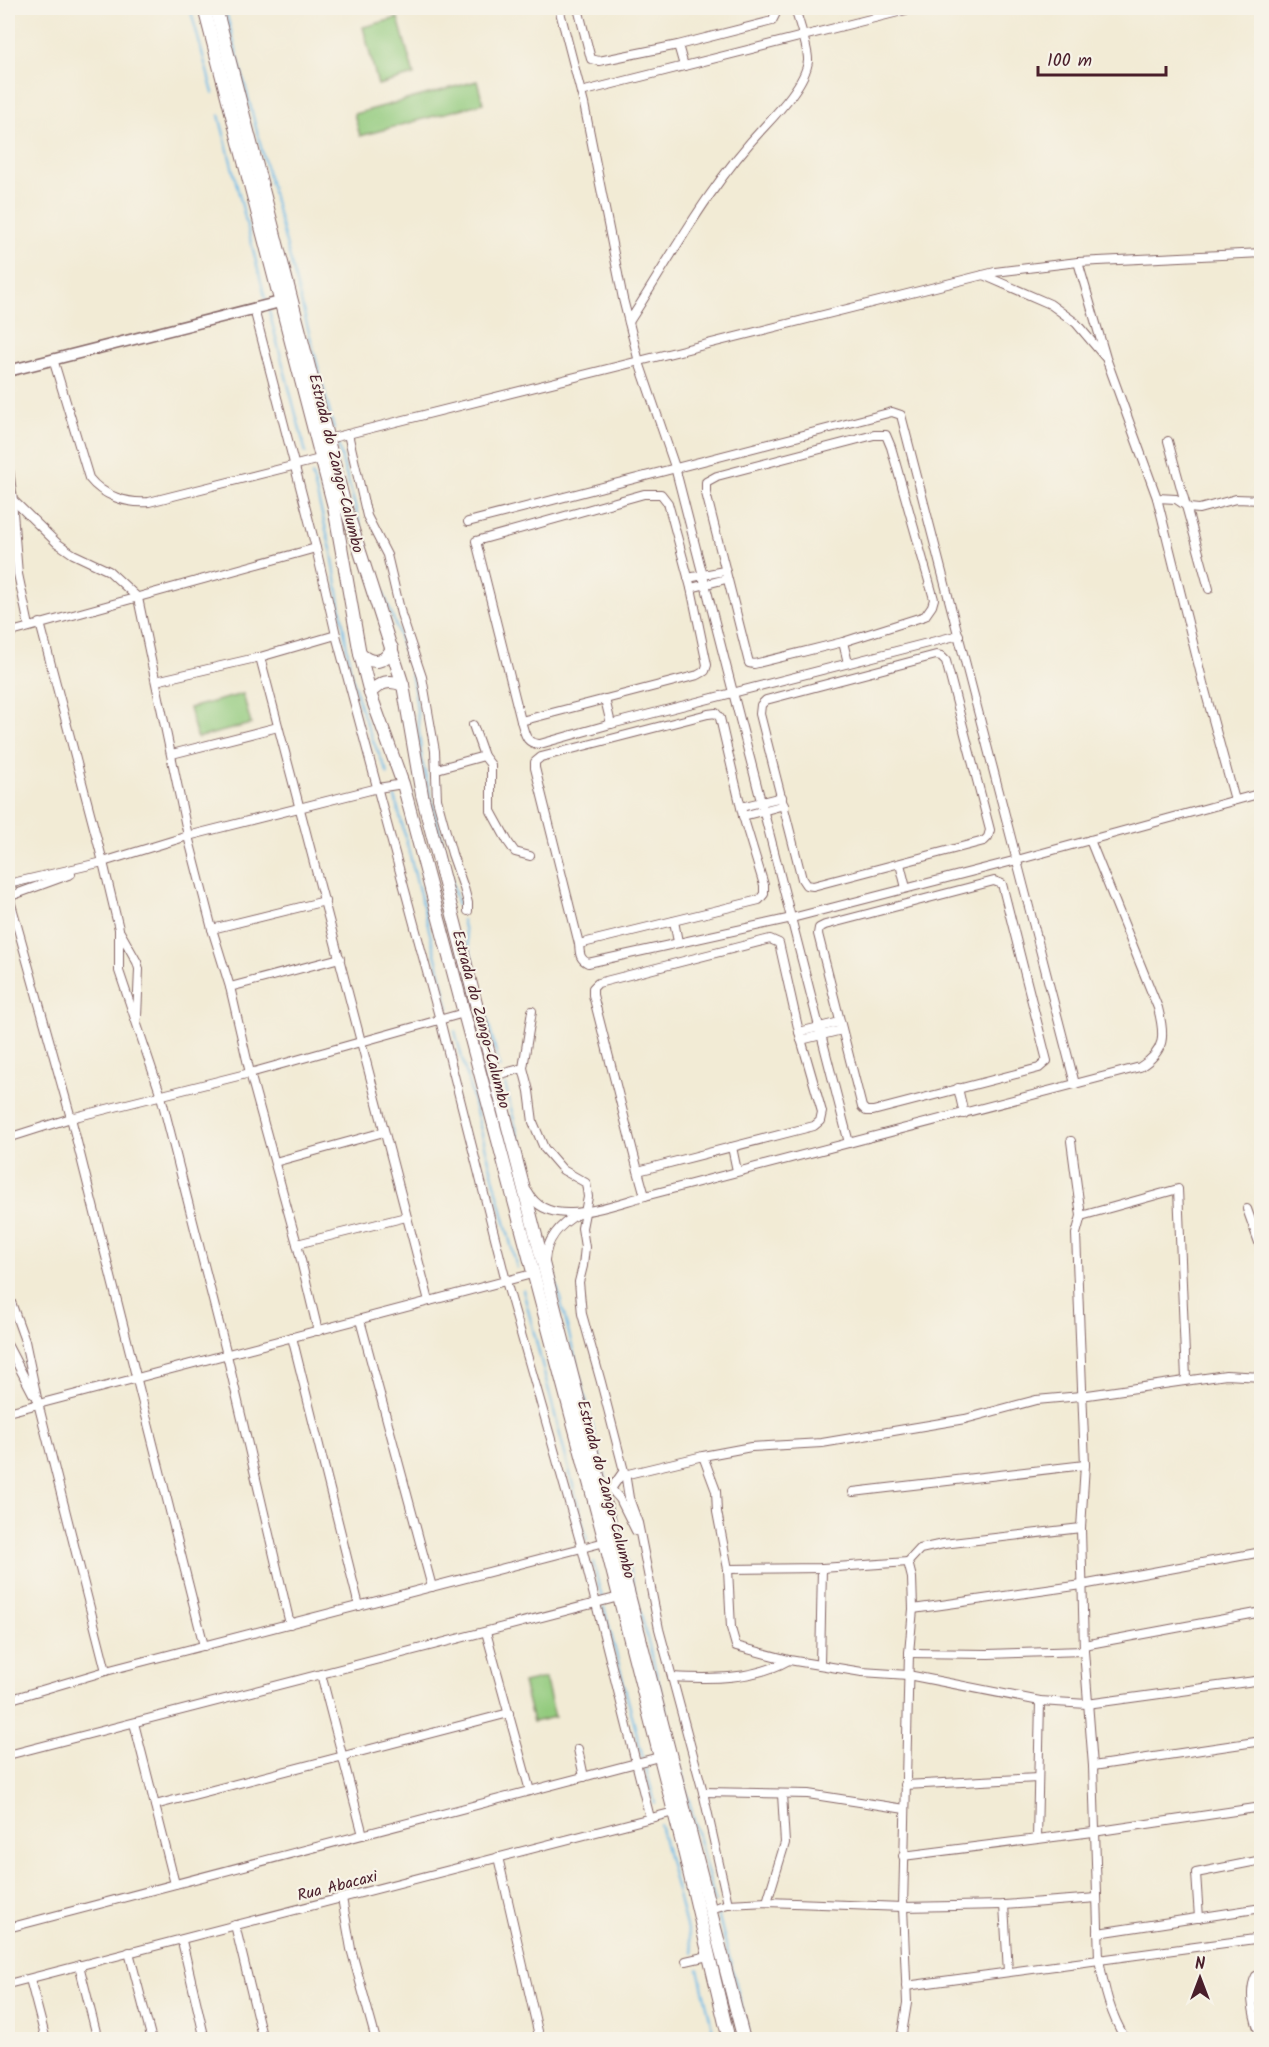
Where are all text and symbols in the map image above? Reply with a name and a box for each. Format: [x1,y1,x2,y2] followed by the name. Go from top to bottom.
[1038,39,1166,77] scale bar
[1047,47,1092,76] text: 100 m
[301,371,370,556] street label: Estrada do Zango-Calumbo
[445,927,516,1111] street label: Estrada do Zango-Calumbo
[570,1397,641,1581] street label: Estrada do Zango-Calumbo
[295,1864,381,1908] street label: Rua Abacaxi
[1170,1948,1230,2008] north arrow
[1195,1952,1205,1977] text: N

